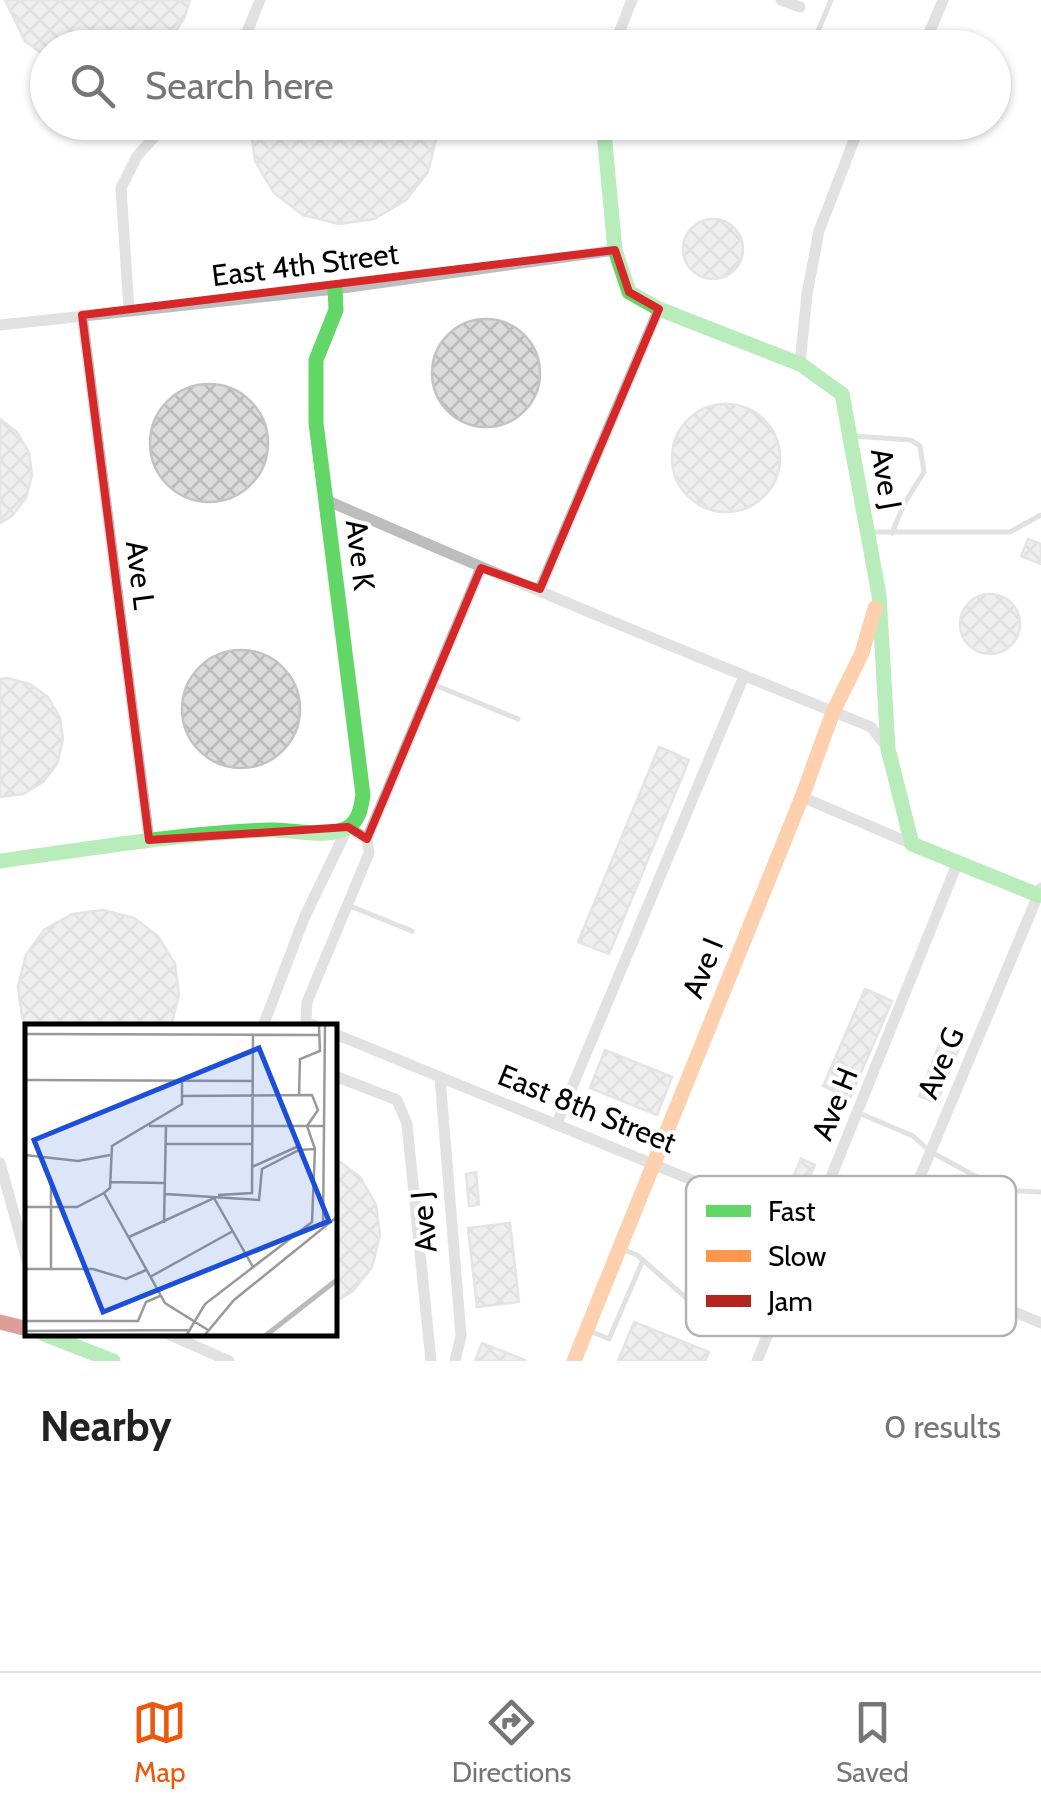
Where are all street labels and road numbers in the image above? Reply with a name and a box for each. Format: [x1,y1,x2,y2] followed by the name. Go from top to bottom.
[209,235,400,294] street label: East 4th Street
[863,445,910,513] street label: Ave J
[338,517,383,592] street label: Ave K
[118,538,163,611] street label: Ave L
[674,932,731,1003] street label: Ave I
[909,1021,972,1104] street label: Ave G
[493,1056,682,1161] street label: East 8th Street
[803,1062,866,1146] street label: Ave H
[402,1190,445,1254] street label: Ave J

